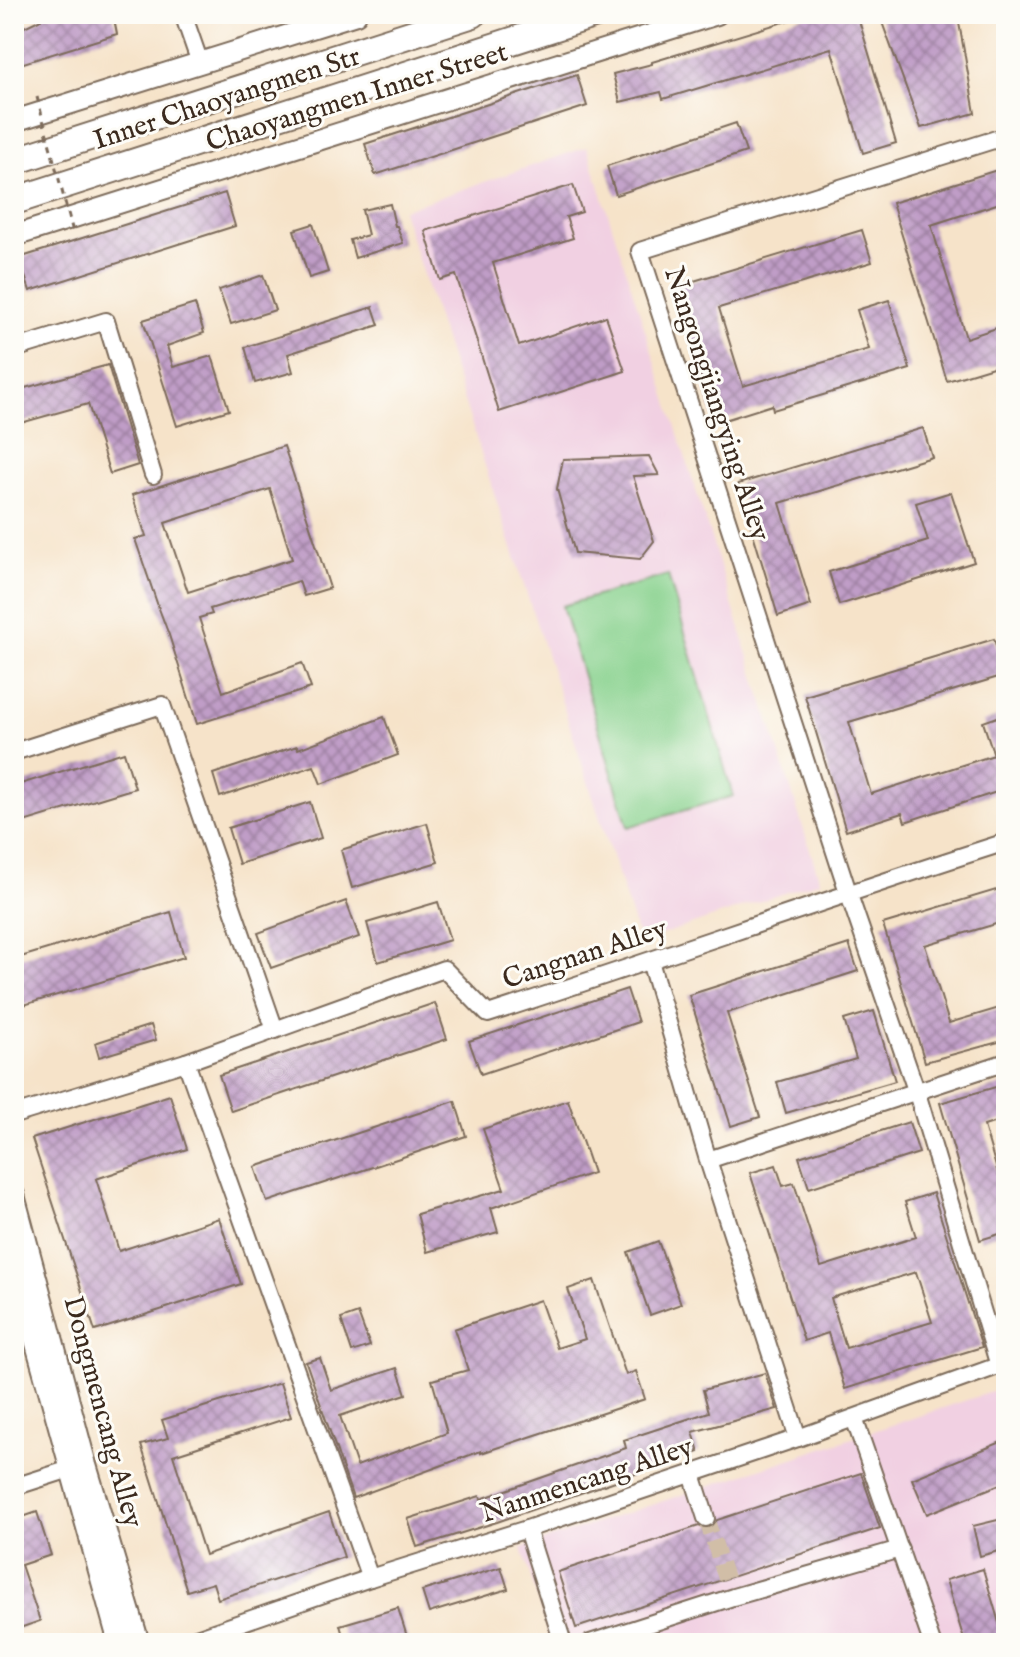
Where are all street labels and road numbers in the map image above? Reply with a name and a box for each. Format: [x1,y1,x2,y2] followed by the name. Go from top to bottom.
[202,35,512,161] street label: Chaoyangmen Inner Street
[89,39,365,159] street label: Inner Chaoyangmen Str
[655,262,777,546] street label: Nangongjiangying Alley
[498,912,672,998] street label: Cangnan Alley
[54,1293,150,1532] street label: Dongmencang Alley
[477,1430,698,1532] street label: Nanmencang Alley

